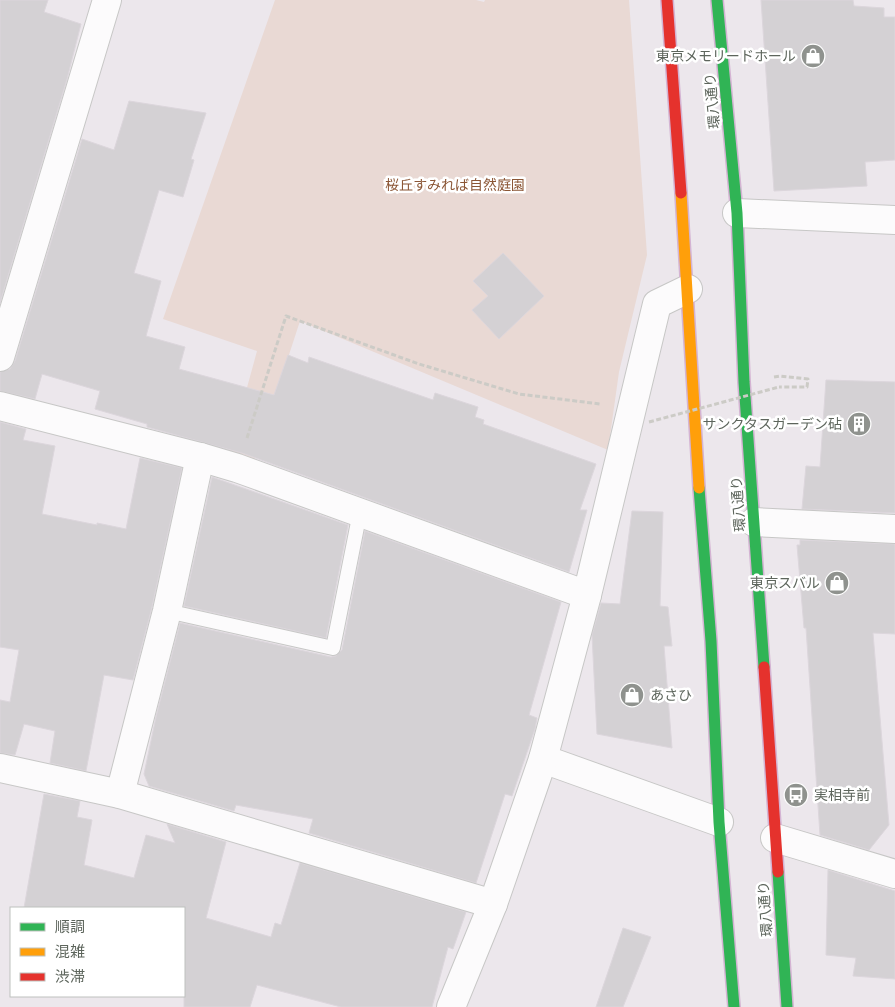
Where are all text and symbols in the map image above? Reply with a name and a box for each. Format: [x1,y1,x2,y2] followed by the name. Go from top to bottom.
[800,43,826,69] shop icon: 東京メモリードホール
[656,48,796,64] place label: 東京メモリードホール
[702,72,722,130] street label: 環八通り
[385,177,525,193] park label: 桜丘すみれば自然庭園
[846,411,872,437] building icon: サンクタスガーデン砧
[703,416,842,432] place label: サンクタスガーデン砧
[728,476,748,532] street label: 環八通り
[824,570,850,596] shop icon: 東京スバル
[750,575,820,591] place label: 東京スバル
[619,682,645,708] shop icon: あさひ
[650,687,692,703] place label: あさひ
[783,782,809,808] bus stop icon: 実相寺前
[814,787,870,803] place label: 実相寺前
[755,881,775,937] street label: 環八通り
[10,907,185,997] legend
[55,918,85,936] text: 順調
[55,943,85,961] text: 混雑
[55,968,85,986] text: 渋滞

